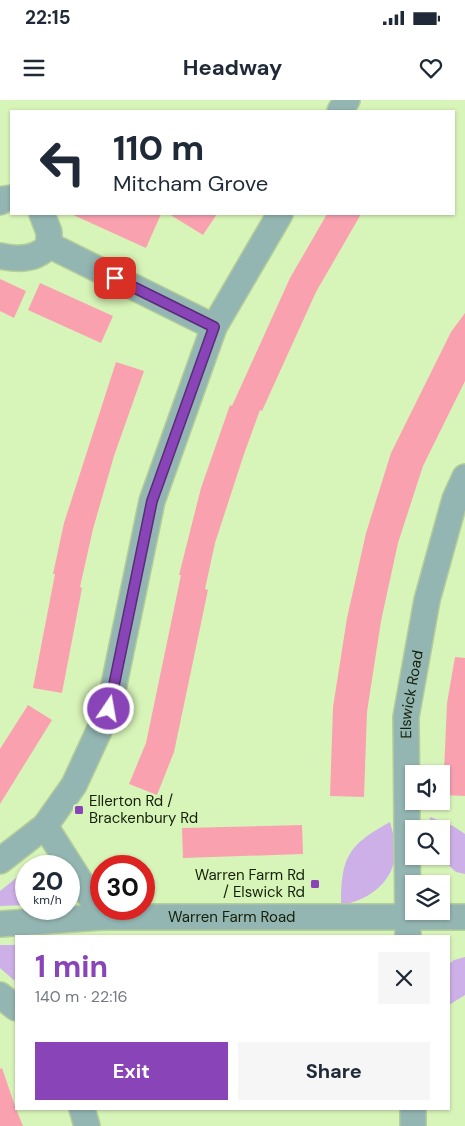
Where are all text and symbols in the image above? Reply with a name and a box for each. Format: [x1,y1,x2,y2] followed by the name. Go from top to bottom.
[25,5,71,30] text: 22:15
[183,53,282,82] text: Headway
[20,54,48,82] icon: menu
[417,54,445,82] icon: heart
[113,125,204,171] text: 110 m
[30,130,95,195] icon: left
[113,169,268,198] text: Mitcham Grove
[94,257,136,299] pin
[101,264,129,292] icon: arrive
[396,649,428,739] street label: Elswick Road
[82,682,134,734] position arrow
[405,765,450,920] map controls
[405,765,450,810] button: sound
[89,791,198,828] place label: Ellerton Rd / Brackenbury Rd
[73,804,85,816] marker: Ellerton Rd / Brackenbury Rd
[405,820,450,865] button: search
[90,855,155,920] speed limit sign: 30
[32,865,63,898] text: 20
[195,865,305,902] place label: Warren Farm Rd / Elswick Rd
[405,875,450,920] button: layers
[309,878,321,890] marker: Warren Farm Rd / Elswick Rd
[33,892,62,908] text: km/h
[168,907,296,927] street label: Warren Farm Road
[35,947,108,986] text: 1 min
[378,952,430,1004] button: close
[35,986,128,1007] text: 140 m · 22:16
[35,1042,228,1100] button: Exit
[238,1042,430,1100] button: Share

